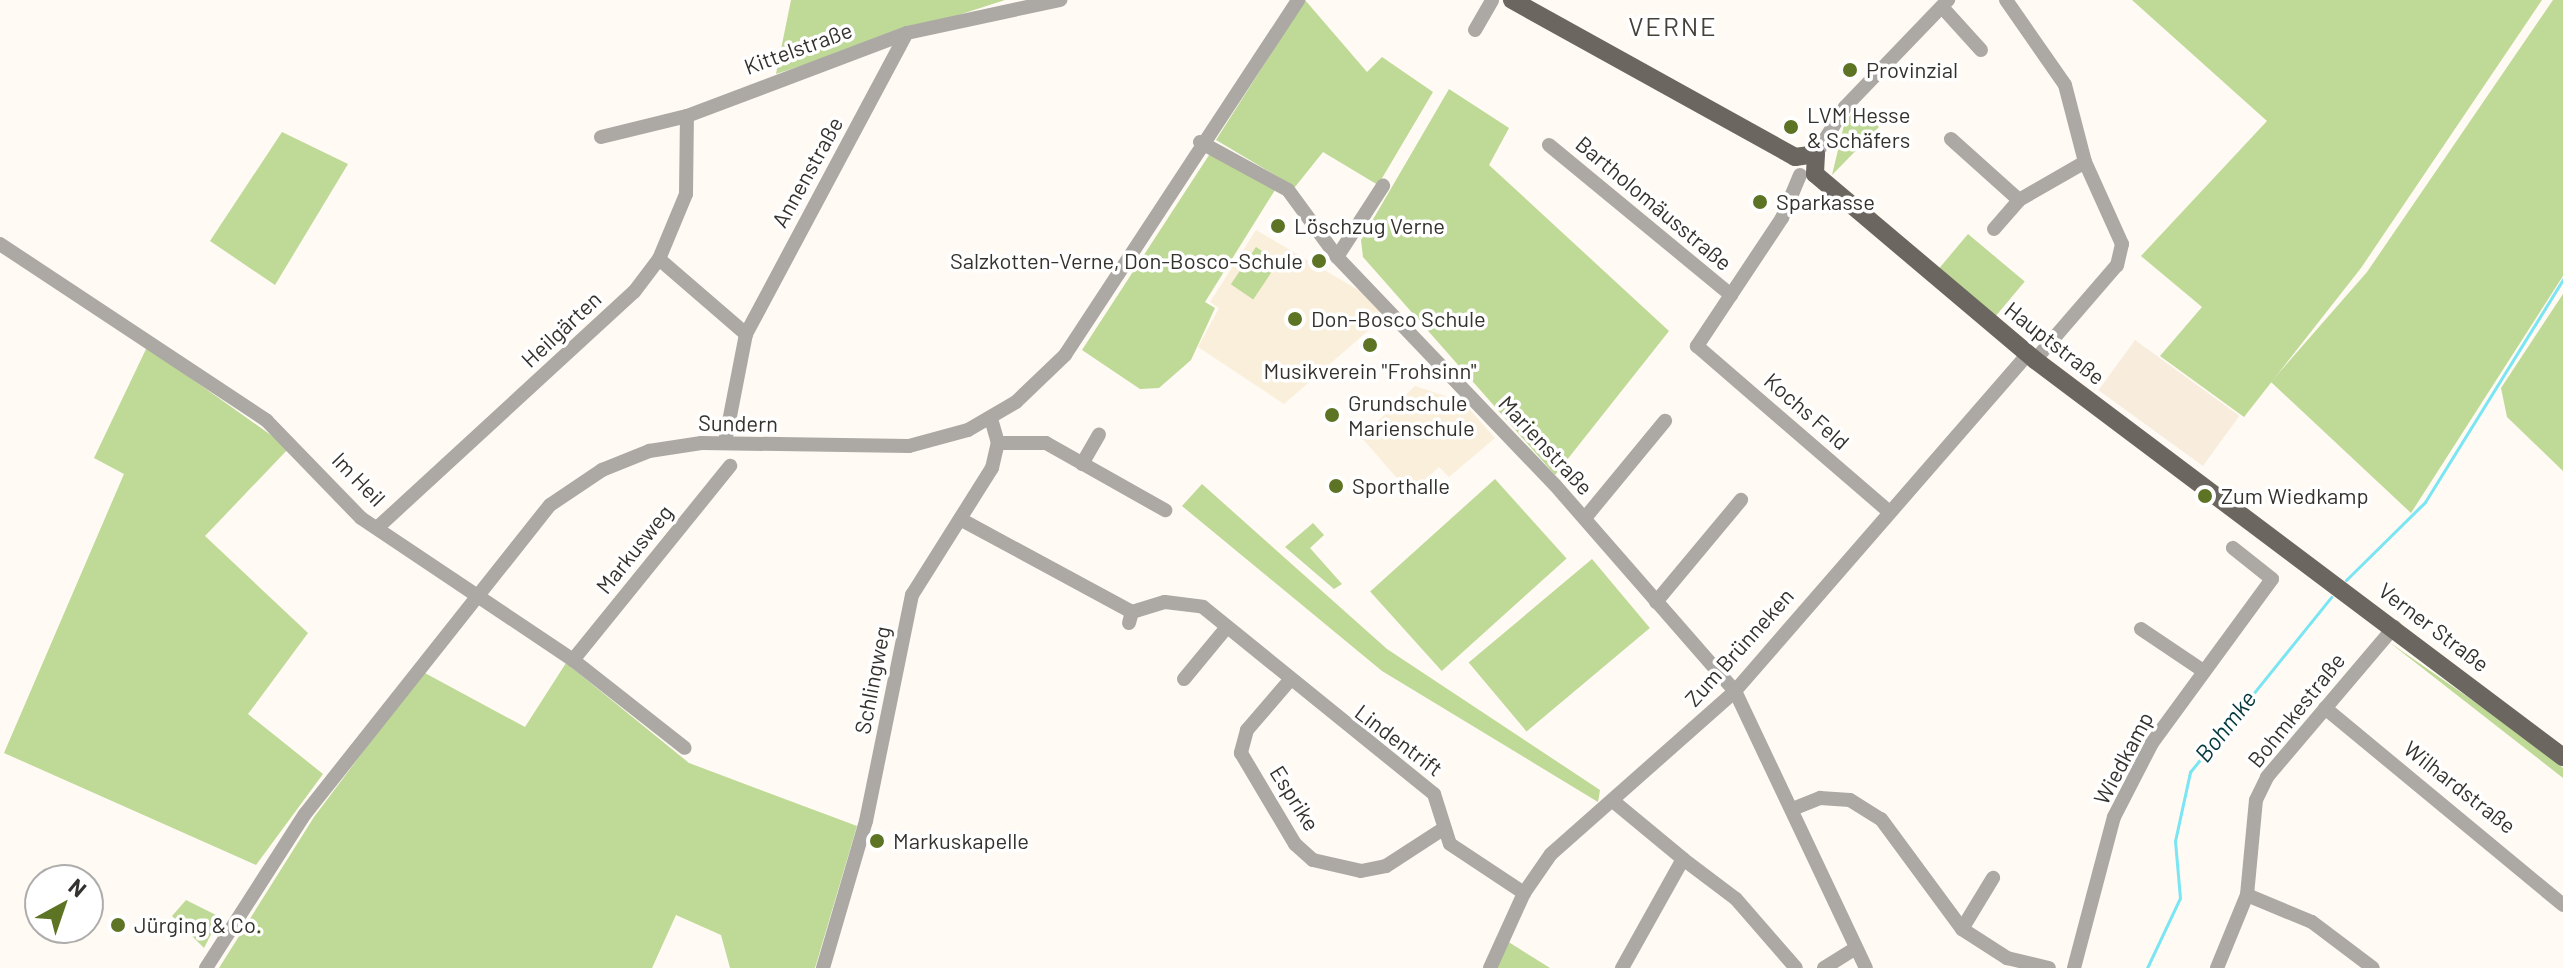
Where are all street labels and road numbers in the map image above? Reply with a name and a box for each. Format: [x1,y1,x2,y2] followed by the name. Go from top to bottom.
[740,16,856,80] street label: Kittelstraße
[766,112,848,232] street label: Annenstraße
[1571,130,1737,276] street label: Bartholomäusstraße
[516,285,606,373] street label: Heilgärten
[2000,296,2110,390] street label: Hauptstraße
[1759,367,1855,455] street label: Kochs Feld
[1493,390,1599,500] street label: Marienstraße
[698,409,778,437] street label: Sundern
[327,446,391,512] street label: Im Heil
[590,499,678,599] street label: Markusweg
[2374,577,2494,677] street label: Verner Straße
[1679,583,1799,711] street label: Zum Brünneken
[849,624,895,736] street label: Schlingweg
[2242,647,2350,773] street label: Bohmkestraße
[1350,699,1448,781] street label: Lindentrift
[2088,707,2158,809] street label: Wiedkamp
[2399,735,2521,839] street label: Wilhardstraße
[1265,760,1325,836] street label: Esprike

